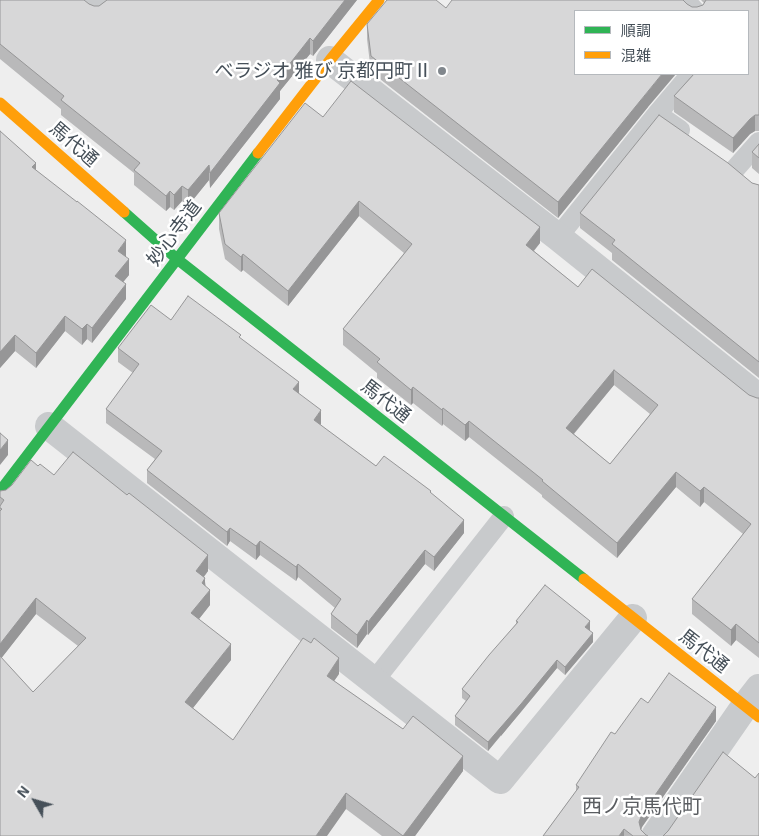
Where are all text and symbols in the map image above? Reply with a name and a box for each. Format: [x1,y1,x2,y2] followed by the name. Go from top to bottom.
[574,10,749,75] legend
[621,21,651,39] text: 順調
[621,46,651,64] text: 混雑
[215,60,432,82] place label: べラジオ 雅び 京都円町Ⅱ
[436,65,448,77] marker: べラジオ 雅び 京都円町Ⅱ
[45,117,103,171] street label: 馬代通
[142,196,206,270] street label: 妙心寺道
[357,374,415,428] street label: 馬代通
[675,624,733,678] street label: 馬代通
[10,776,60,826] north arrow
[13,782,33,801] text: N
[582,794,702,818] district label: 西ノ京馬代町

